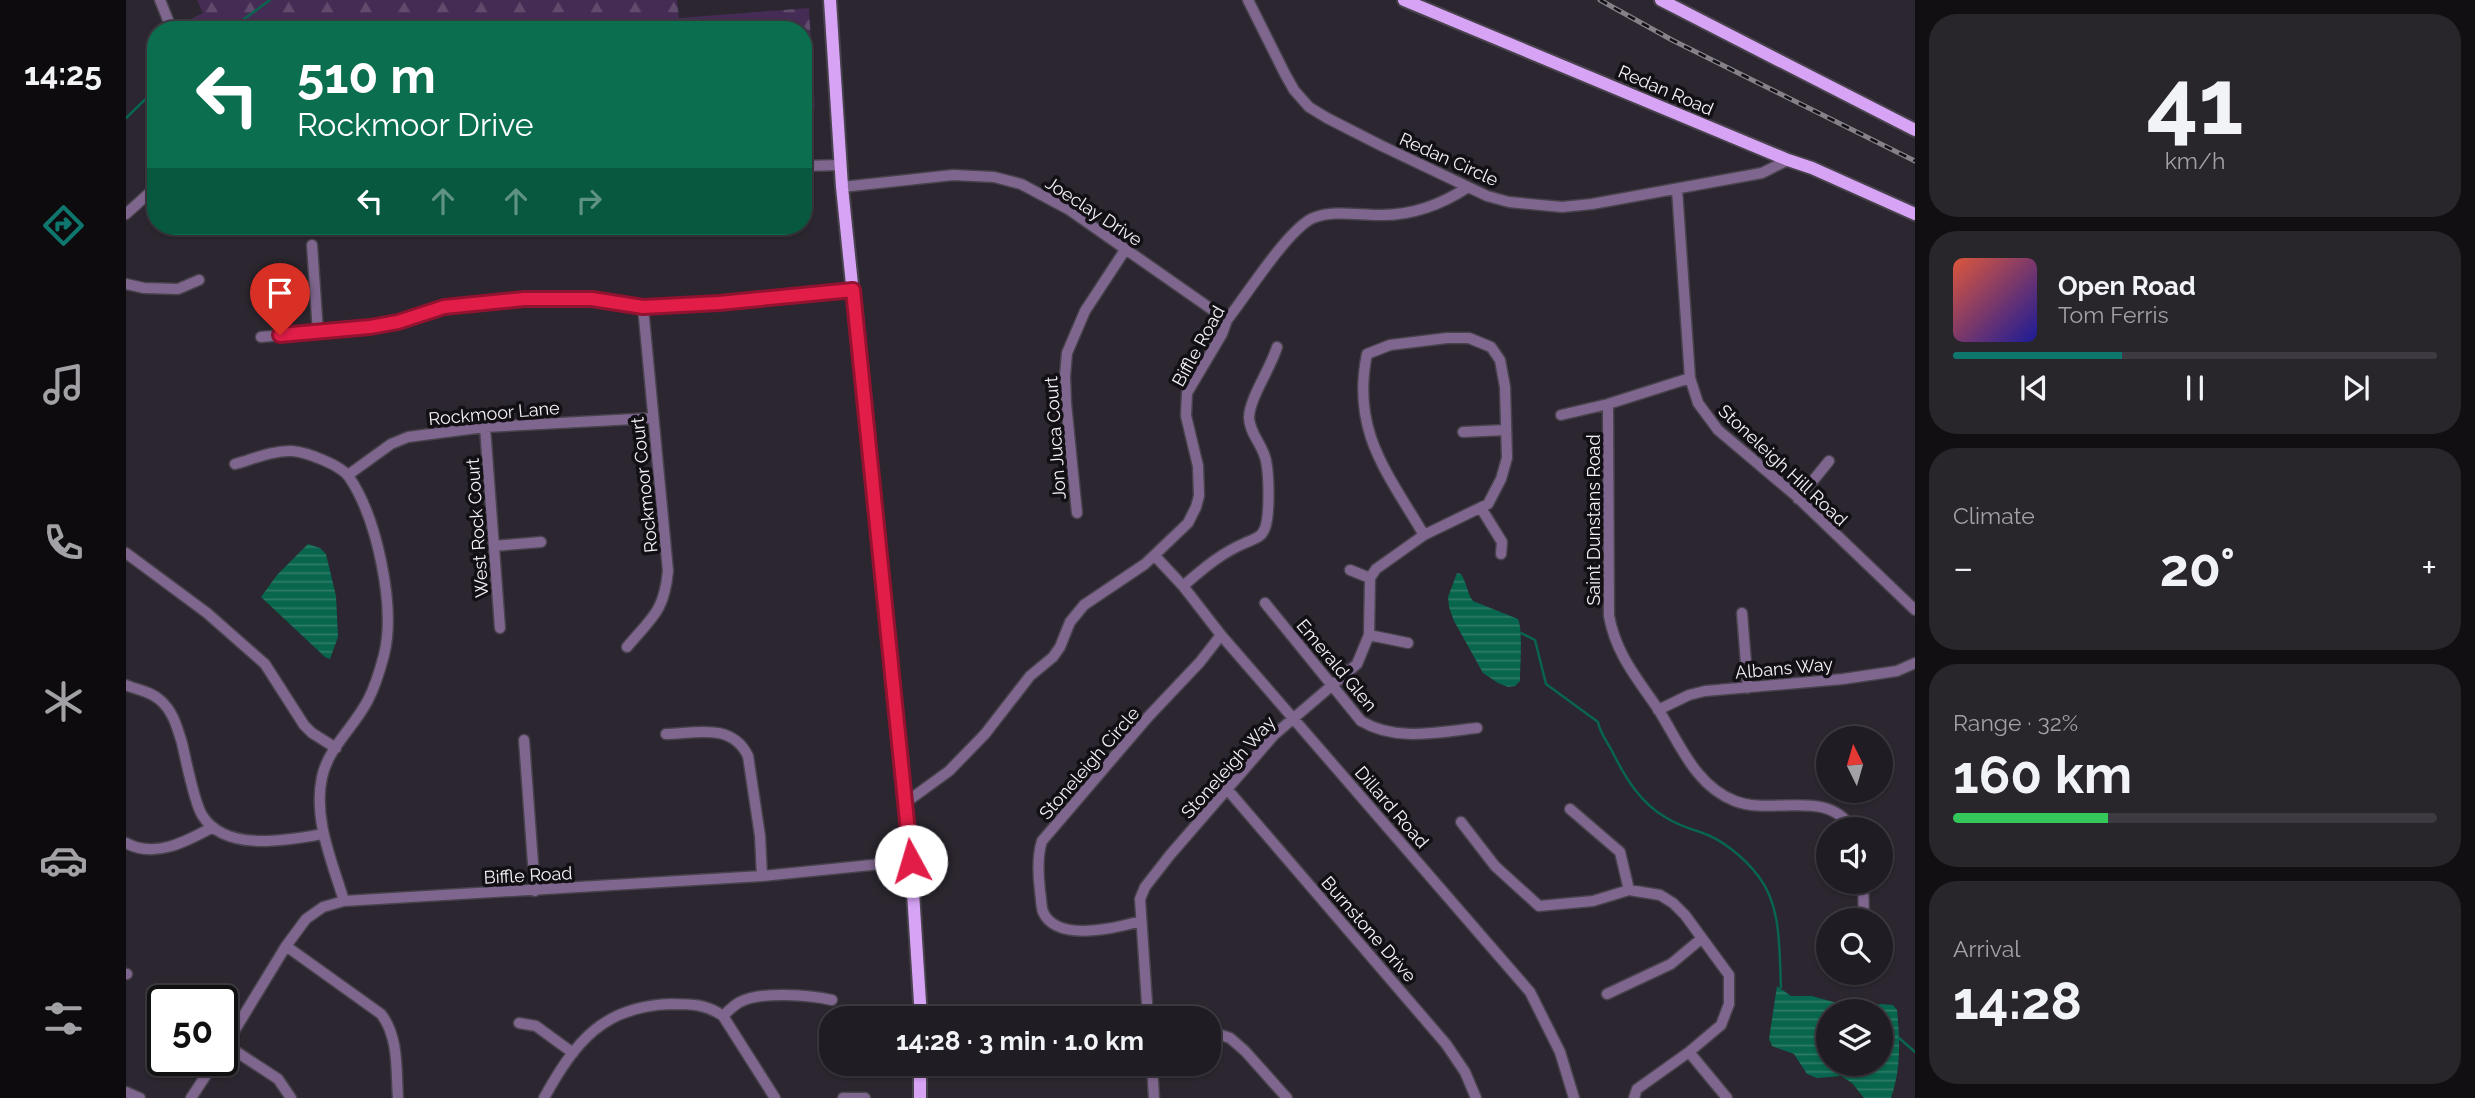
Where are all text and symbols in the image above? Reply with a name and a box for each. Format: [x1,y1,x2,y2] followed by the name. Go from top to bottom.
[297,47,436,104] text: 510 m
[2147,48,2243,155] text: 41
[182,49,273,140] icon: left
[24,55,102,92] text: 14:25
[1615,61,1717,119] street label: Redan Road
[297,106,533,143] text: Rockmoor Drive
[1396,128,1502,190] street label: Redan Circle
[2165,147,2225,174] text: km/h
[1042,172,1147,250] street label: Joeclay Drive
[351,182,389,220] icon: left
[424,182,462,220] icon: ahead
[497,182,535,220] icon: ahead
[570,182,608,220] icon: right
[39,201,88,250] icon: directions
[250,263,310,335] pin
[2058,271,2196,301] text: Open Road
[261,274,299,312] icon: arrive
[2058,301,2169,328] text: Tom Ferris
[1167,302,1229,390] street label: Biffle Road
[39,360,88,409] icon: music
[2015,369,2053,407] icon: previous
[2176,369,2214,407] icon: pause
[2337,369,2375,407] icon: next
[1040,376,1070,500] street label: Jon Juca Court
[428,397,561,429] street label: Rockmoor Lane
[1714,400,1852,530] street label: Stoneleigh Hill Road
[626,416,662,554] street label: Rockmoor Court
[1583,434,1604,606] street label: Saint Dunstans Road
[462,458,492,598] street label: West Rock Court
[1953,502,2035,529] text: Climate
[39,518,88,567] icon: phone
[2160,537,2235,598] text: 20°
[1953,545,1973,590] text: −
[2421,545,2437,590] text: +
[1292,615,1382,715] street label: Emerald Glen
[1734,653,1834,683] street label: Albans Way
[39,677,88,726] icon: climate
[1035,702,1144,823] street label: Stoneleigh Circle
[1953,709,2078,736] text: Range · 32%
[1177,711,1280,823] street label: Stoneleigh Way
[1816,726,1894,803] north arrow
[1816,726,1893,1076] map controls
[1953,744,2132,805] text: 160 km
[1351,762,1433,852] street label: Dillard Road
[1816,817,1893,894] button: sound
[874,824,948,898] position arrow
[39,836,88,885] icon: car
[483,862,573,888] street label: Biffle Road
[1317,872,1421,987] street label: Burnstone Drive
[1816,908,1893,985] button: search
[1953,935,2020,962] text: Arrival
[1953,970,2082,1031] text: 14:28
[147,985,238,1076] speed limit sign: 50
[39,994,88,1043] icon: filters
[1816,999,1893,1076] button: layers
[896,1026,1144,1056] text: 14:28 · 3 min · 1.0 km

